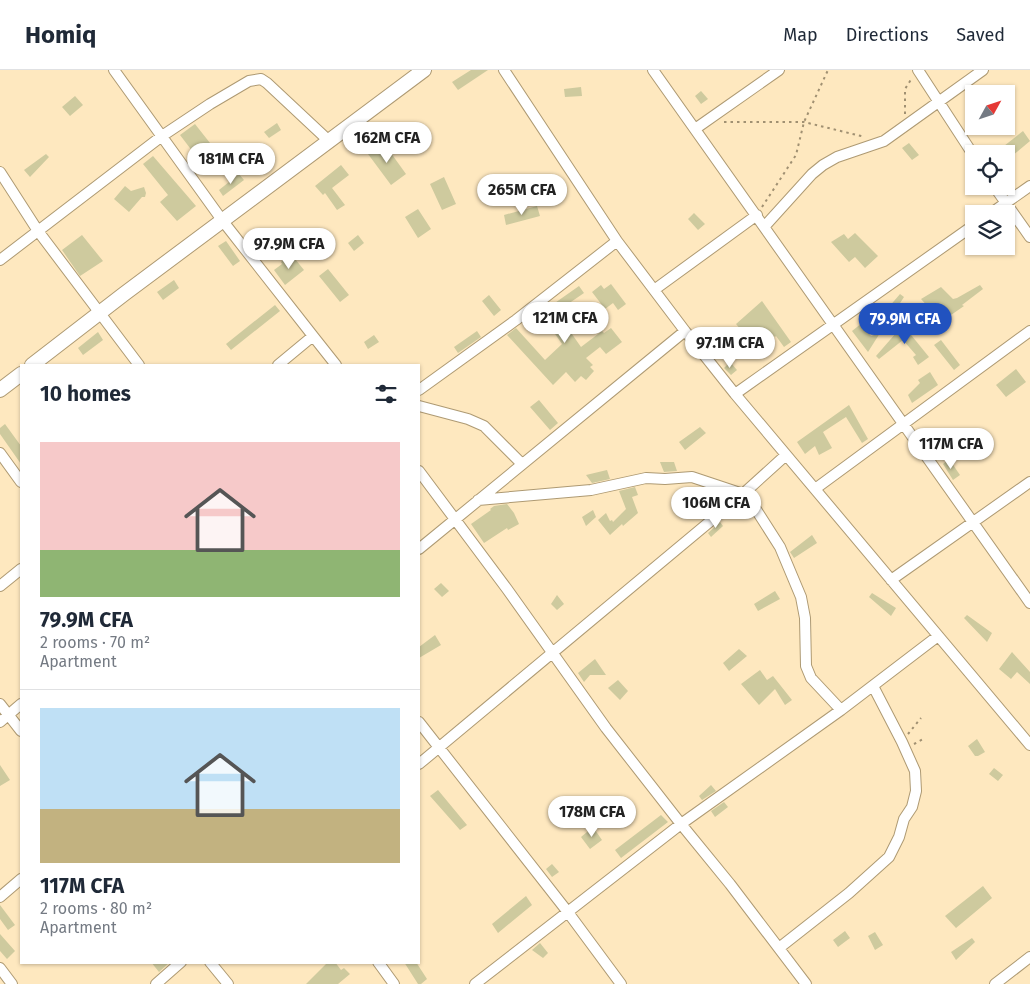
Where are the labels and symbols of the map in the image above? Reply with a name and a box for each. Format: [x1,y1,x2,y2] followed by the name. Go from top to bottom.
[965,85,1015,135] north arrow
[335,122,439,164] pin: 162M CFA
[179,142,283,185] pin: 181M CFA
[470,174,574,216] pin: 265M CFA
[232,228,346,270] pin: 97.9M CFA
[513,302,617,344] pin: 121M CFA
[848,302,962,345] pin: 79.9M CFA
[673,326,787,369] pin: 97.1M CFA
[899,428,1003,470] pin: 117M CFA
[664,486,768,529] pin: 106M CFA
[540,796,644,838] pin: 178M CFA

